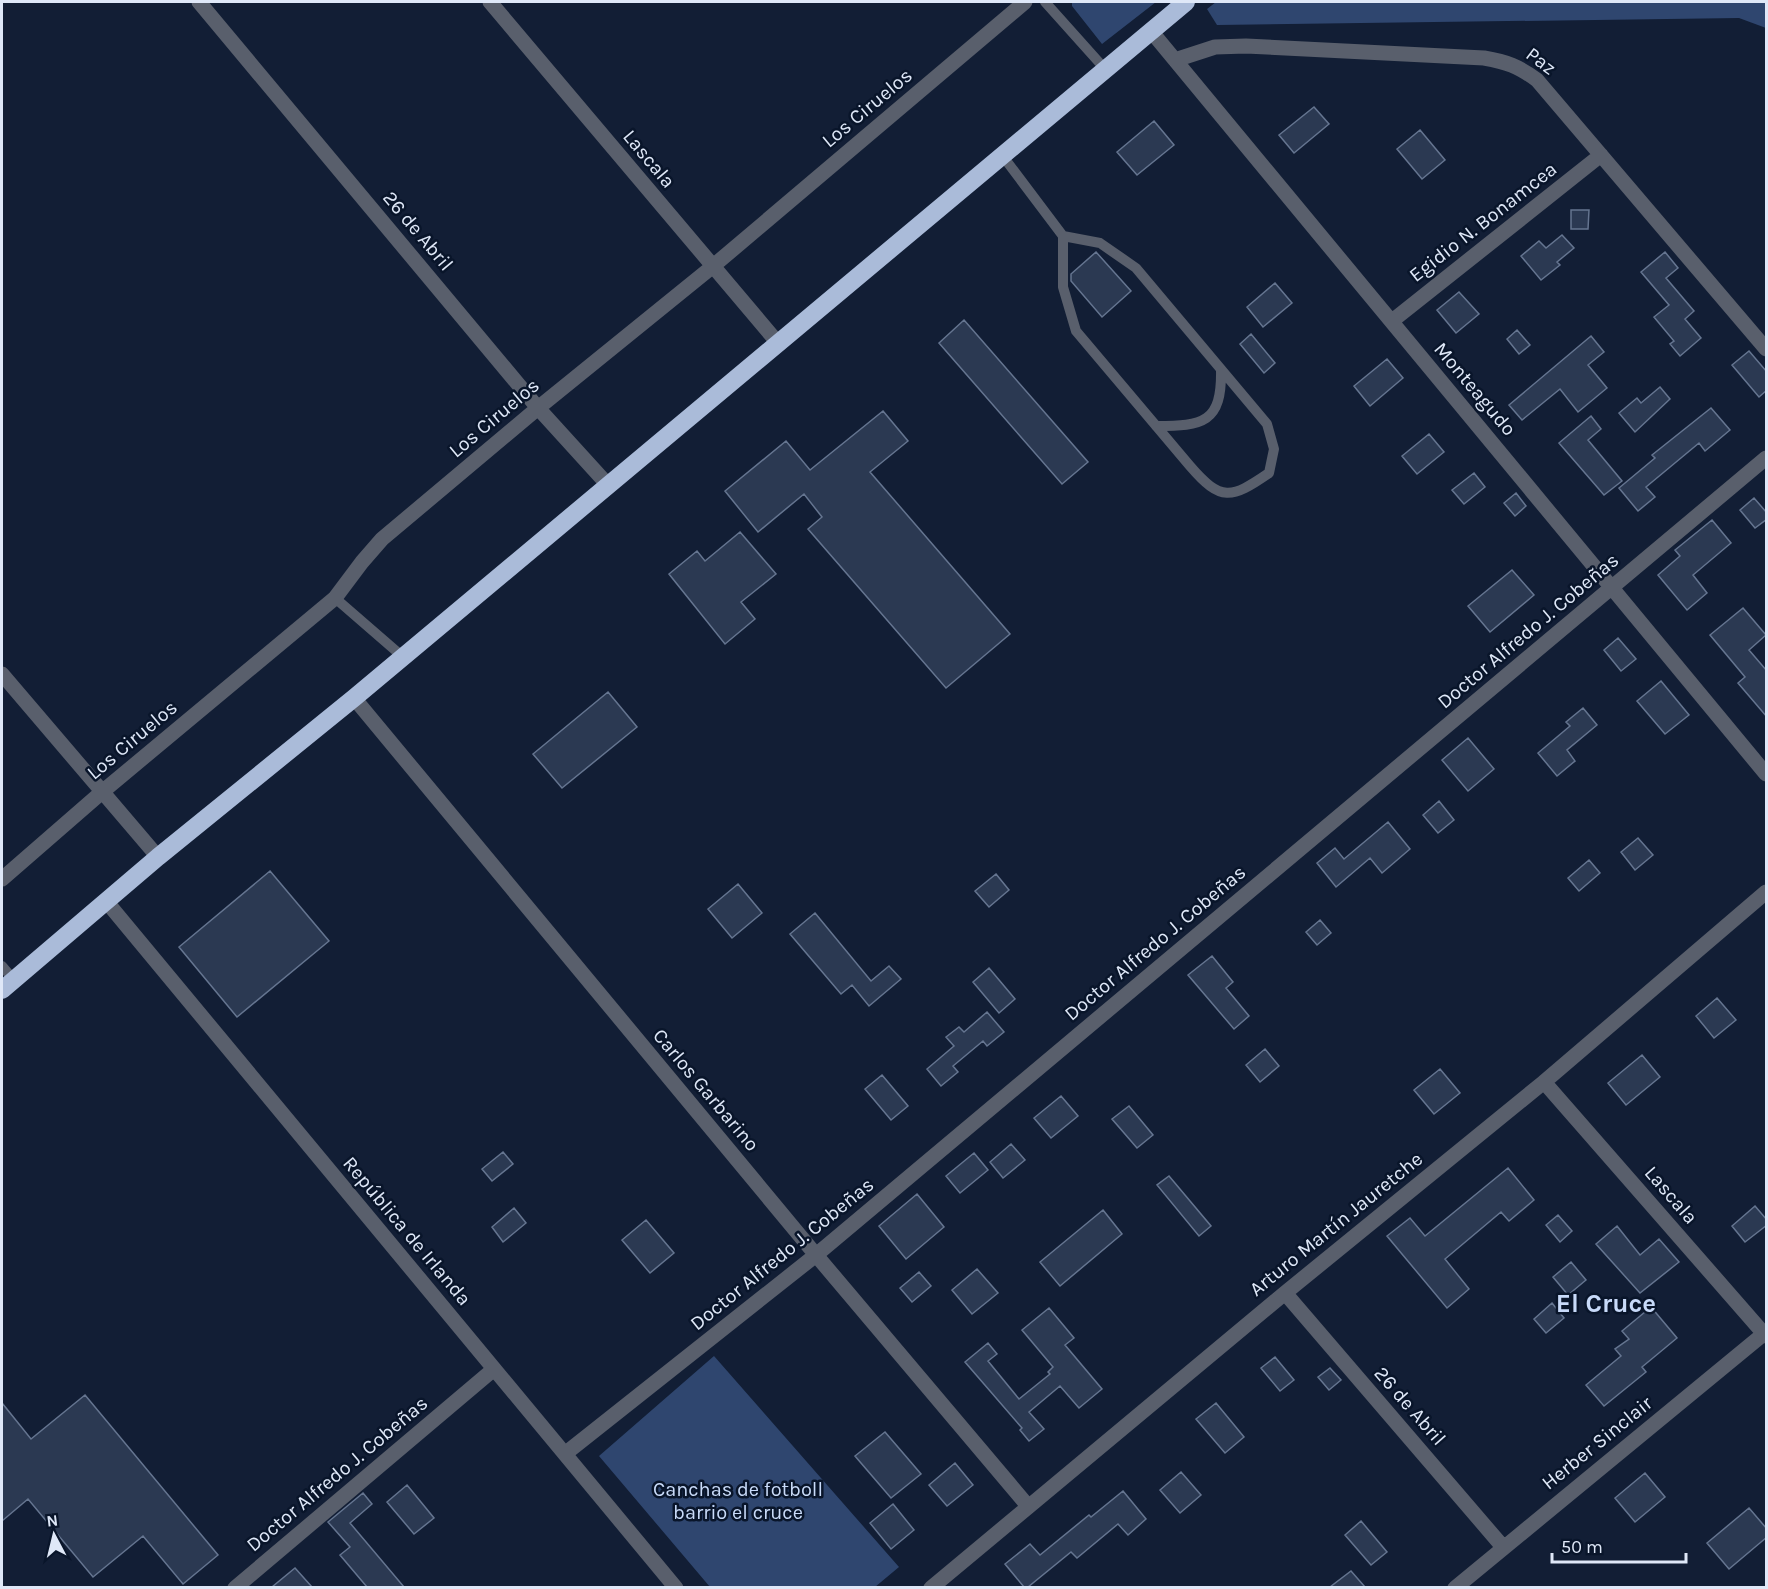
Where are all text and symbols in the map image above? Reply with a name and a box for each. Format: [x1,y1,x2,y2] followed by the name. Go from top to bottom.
[1521,42,1561,80] street label: Paz
[817,64,917,152] street label: Los Ciruelos
[618,125,680,193] street label: Lascala
[1405,157,1561,287] street label: Egidio N. Bonamcea
[378,187,458,275] street label: 26 de Abril
[1429,338,1521,440] street label: Monteagudo
[444,374,544,462] street label: Los Ciruelos
[1433,549,1623,713] street label: Doctor Alfredo J. Cobeñas
[82,696,182,784] street label: Los Ciruelos
[1060,861,1250,1025] street label: Doctor Alfredo J. Cobeñas
[648,1024,764,1156] street label: Carlos Garbarino
[1245,1147,1427,1301] street label: Arturo Martín Jauretche
[338,1152,476,1310] street label: República de Irlanda
[1640,1161,1702,1229] street label: Lascala
[686,1173,878,1335] street label: Doctor Alfredo J. Cobeñas
[1556,1288,1656,1319] district label: El Cruce
[1370,1362,1450,1450] street label: 26 de Abril
[1537,1391,1657,1494] street label: Herber Sinclair
[242,1392,432,1556] street label: Doctor Alfredo J. Cobeñas
[653,1478,823,1524] park label: Canchas de fotboll barrio el cruce
[24,1505,84,1565] north arrow
[45,1510,59,1531] text: N
[1552,1526,1686,1564] scale bar
[1561,1536,1603,1558] text: 50 m

